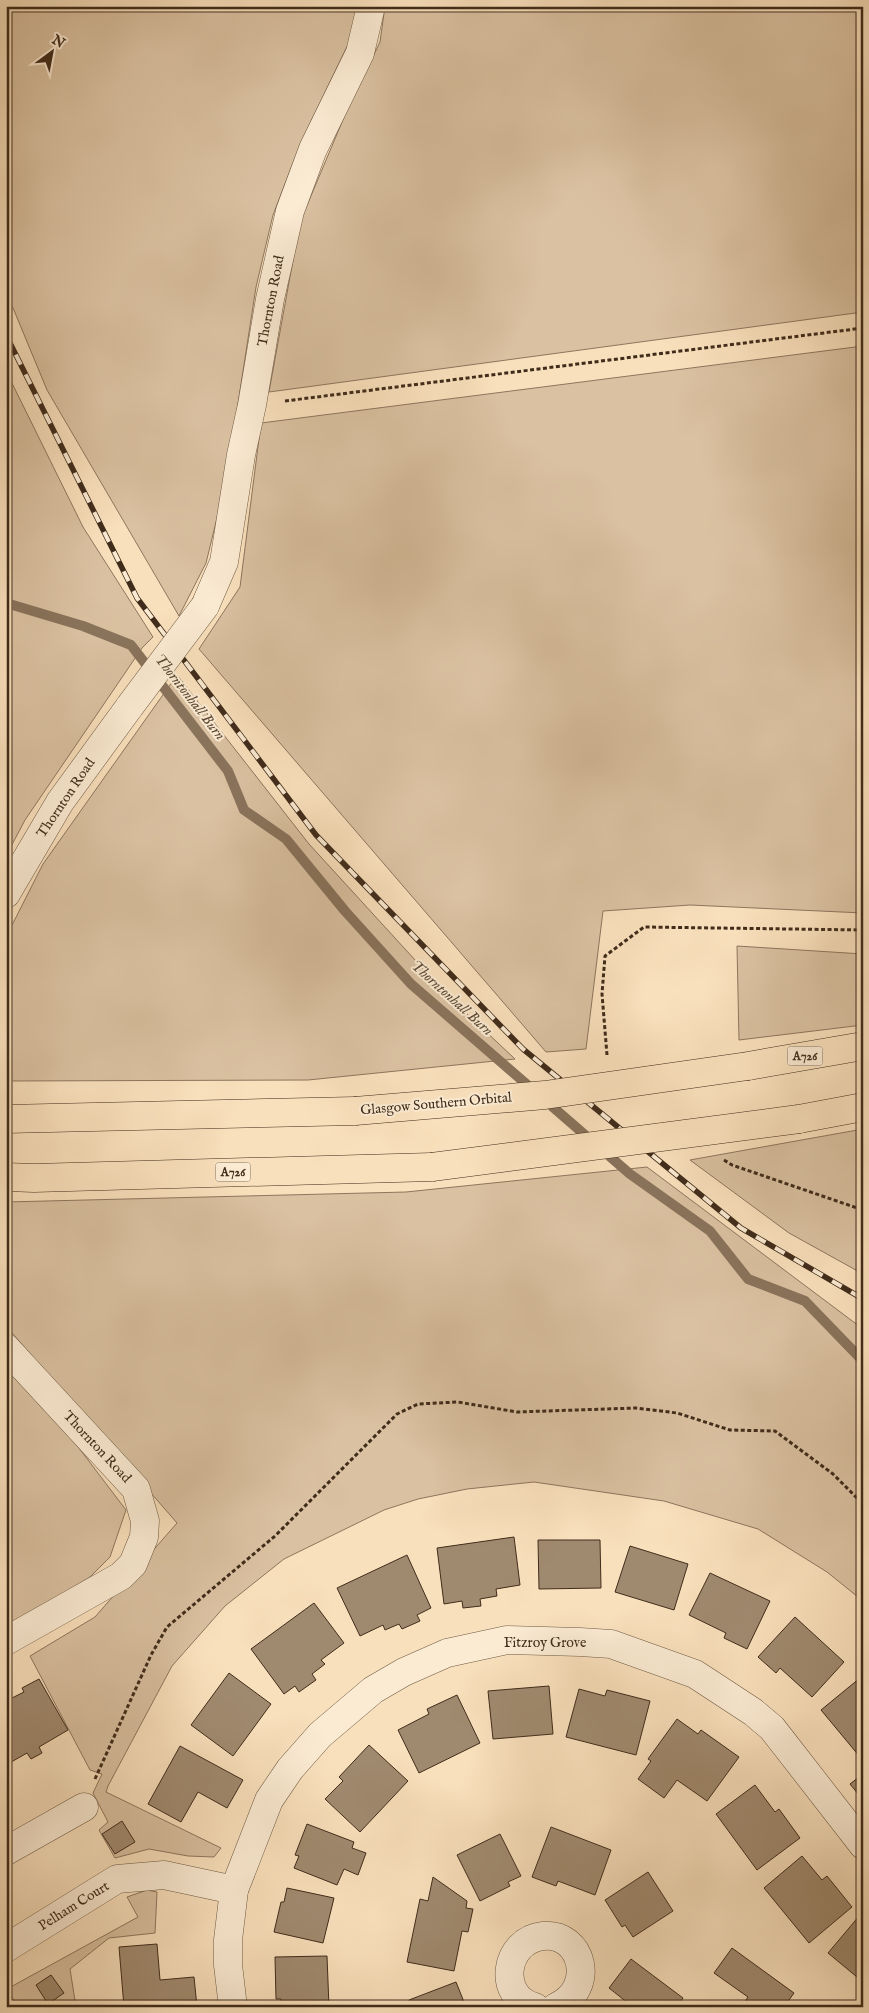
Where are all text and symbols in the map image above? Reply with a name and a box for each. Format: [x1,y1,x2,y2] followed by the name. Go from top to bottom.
[28,28,78,78] north arrow
[48,30,68,53] text: N
[253,254,289,348] street label: Thornton Road
[150,650,230,744] water label: Thorntonhall Burn
[33,754,100,841] street label: Thornton Road
[407,956,497,1040] water label: Thorntonhall Burn
[788,1046,822,1066] road number: A726
[360,1088,513,1120] street label: Glasgow Southern Orbital
[216,1162,250,1182] road number: A726
[59,1407,135,1487] street label: Thornton Road
[504,1634,587,1652] street label: Fitzroy Grove
[35,1877,113,1935] street label: Pelham Court

